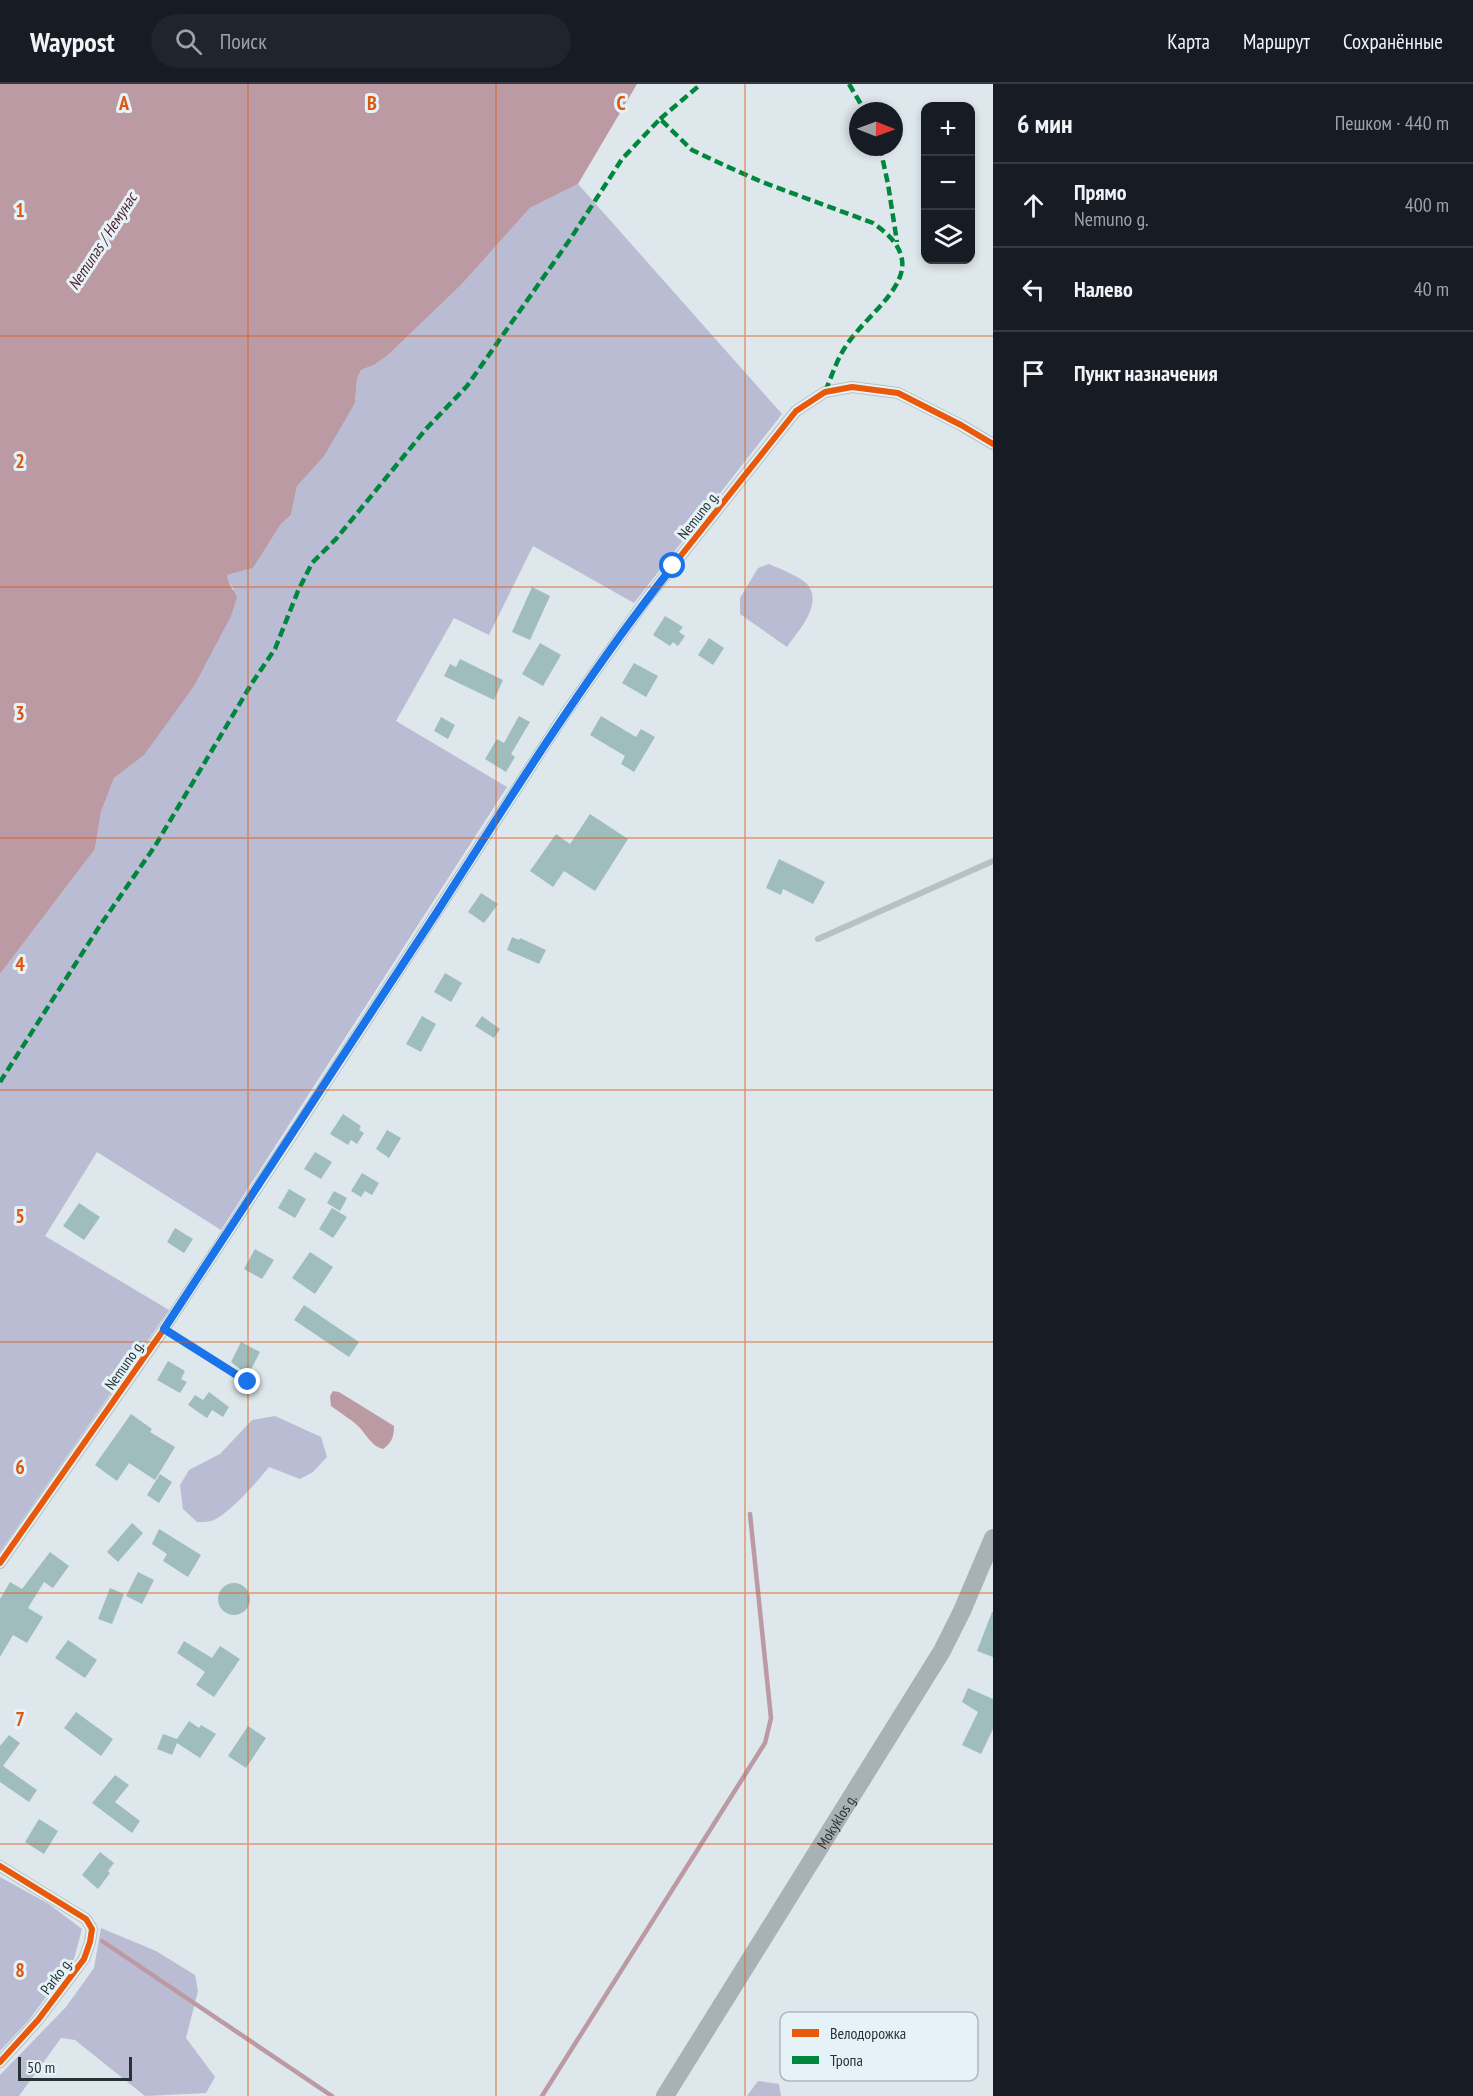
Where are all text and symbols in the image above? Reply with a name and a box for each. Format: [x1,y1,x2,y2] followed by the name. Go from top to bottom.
[151,14,571,68] search box
[30,23,115,60] text: Waypost
[172,25,205,58] icon: search
[220,27,267,55] text: Поиск
[1167,28,1210,55] text: Карта
[1243,28,1310,55] text: Маршрут
[1343,28,1443,55] text: Сохранённые
[118,90,130,116] text: A
[367,90,377,116] text: B
[616,90,626,116] text: C
[849,102,903,156] north arrow
[921,102,975,264] map controls
[921,102,975,156] button: +
[1017,107,1072,140] text: 6 мин
[1335,110,1449,136] text: Пешком · 440 m
[921,156,975,210] button: −
[1074,178,1127,206] text: Прямо
[63,187,142,293] water label: Nemunas / Немунас
[1017,189,1050,222] icon: ahead
[1405,192,1449,218] text: 400 m
[15,197,25,223] text: 1
[1074,206,1149,232] text: Nemuno g.
[921,210,975,264] button: layers
[1017,273,1050,306] icon: left
[1074,275,1133,303] text: Налево
[1414,276,1449,302] text: 40 m
[1017,357,1050,390] icon: arrive
[1074,359,1218,387] text: Пункт назначения
[15,448,25,474] text: 2
[673,487,723,543] street label: Nemuno g.
[659,552,685,578] route start
[15,700,25,726] text: 3
[15,951,25,977] text: 4
[15,1203,25,1229] text: 5
[100,1336,148,1393] street label: Nemuno g.
[234,1368,260,1394] route end
[15,1454,25,1480] text: 6
[15,1706,25,1732] text: 7
[812,1790,861,1852] street label: Mokyklos g.
[36,1954,76,1998] street label: Parko g.
[15,1957,25,1983] text: 8
[780,2012,978,2081] legend
[830,2023,906,2043] text: Велодорожка
[830,2050,863,2070] text: Тропа
[18,2054,132,2082] scale bar
[27,2057,55,2077] text: 50 m

